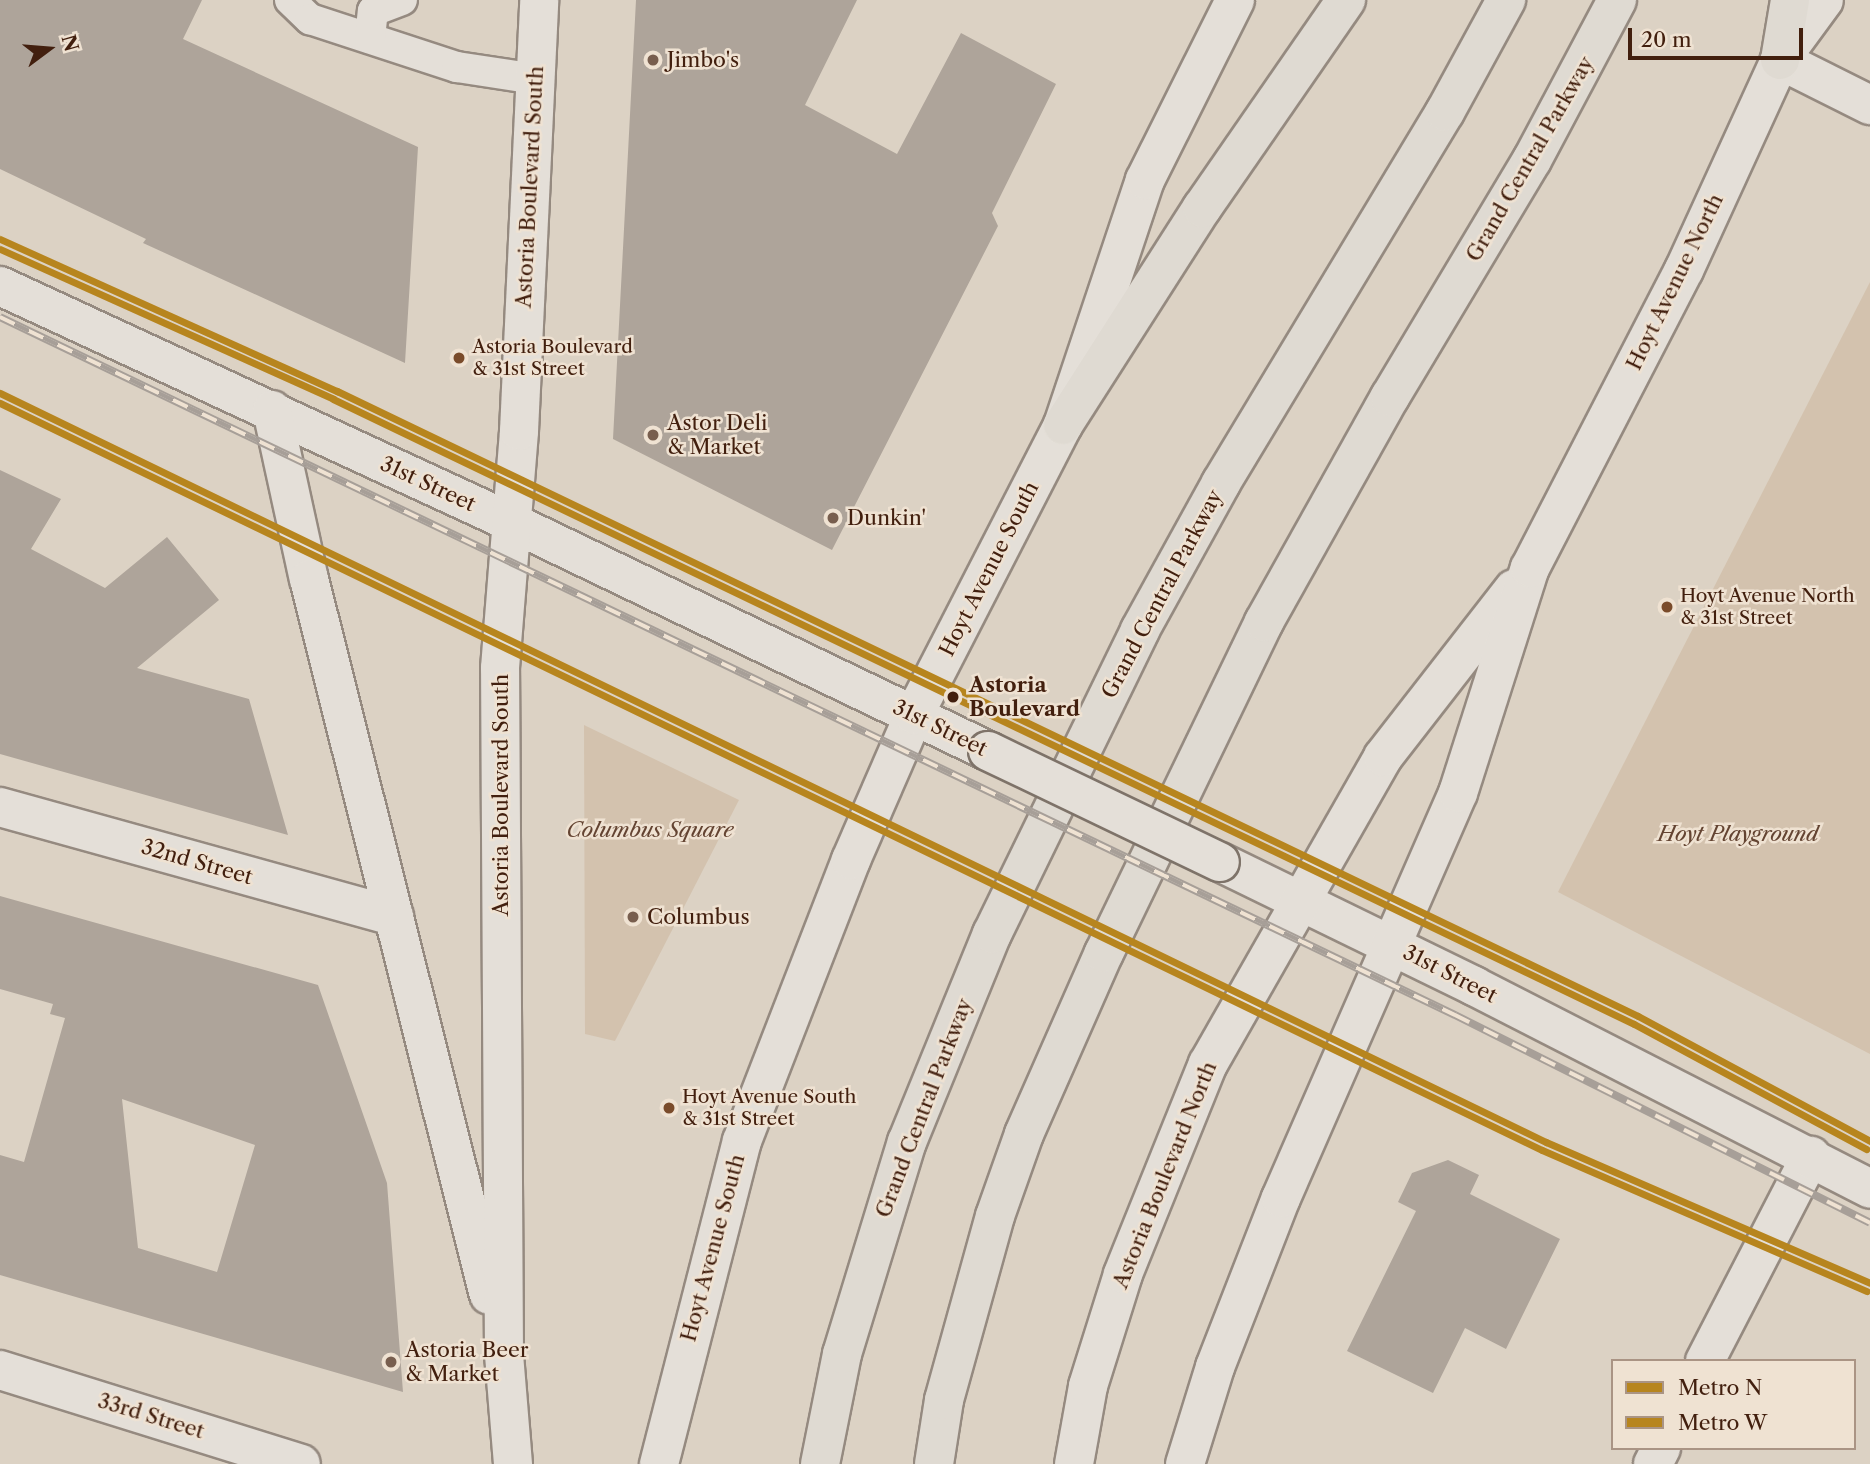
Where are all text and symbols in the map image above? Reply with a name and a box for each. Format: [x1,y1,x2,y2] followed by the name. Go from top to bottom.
[14,14,84,84] north arrow
[1632,14,1807,58] scale bar
[1641,27,1692,52] text: 20 m
[56,32,83,54] text: N
[667,47,739,73] place label: Jimbo's
[645,52,661,68] marker: Jimbo's
[1461,52,1599,266] street label: Grand Central Parkway
[511,65,549,309] street label: Astoria Boulevard South
[1621,189,1729,375] street label: Hoyt Avenue North
[472,336,633,380] place label: Astoria Boulevard & 31st Street
[452,351,466,365] marker: Astoria Boulevard & 31st Street
[667,410,768,460] place label: Astor Deli & Market
[645,427,661,443] marker: Astor Deli & Market
[376,451,480,517] street label: 31st Street
[934,477,1044,661] street label: Hoyt Avenue South
[1096,485,1228,703] street label: Grand Central Parkway
[847,505,926,531] place label: Dunkin'
[825,510,841,526] marker: Dunkin'
[1680,585,1855,629] place label: Hoyt Avenue North & 31st Street
[1660,600,1674,614] marker: Hoyt Avenue North & 31st Street
[969,672,1080,722] place label: Astoria Boulevard
[488,674,514,916] street label: Astoria Boulevard South
[943,687,963,707] marker: Astoria Boulevard
[889,694,991,762] street label: 31st Street
[566,817,734,843] park label: Columbus Square
[1658,821,1818,847] park label: Hoyt Playground
[138,834,256,890] street label: 32nd Street
[647,904,750,930] place label: Columbus
[625,909,641,925] marker: Columbus
[1399,940,1501,1008] street label: 31st Street
[871,995,977,1221] street label: Grand Central Parkway
[1108,1058,1222,1292] street label: Astoria Boulevard North
[682,1086,857,1130] place label: Hoyt Avenue South & 31st Street
[662,1101,676,1115] marker: Hoyt Avenue South & 31st Street
[676,1151,750,1345] street label: Hoyt Avenue South
[405,1337,529,1387] place label: Astoria Beer & Market
[383,1354,399,1370] marker: Astoria Beer & Market
[1611,1359,1856,1450] legend
[1678,1375,1762,1400] text: Metro N
[95,1388,207,1444] street label: 33rd Street
[1678,1410,1767,1435] text: Metro W

